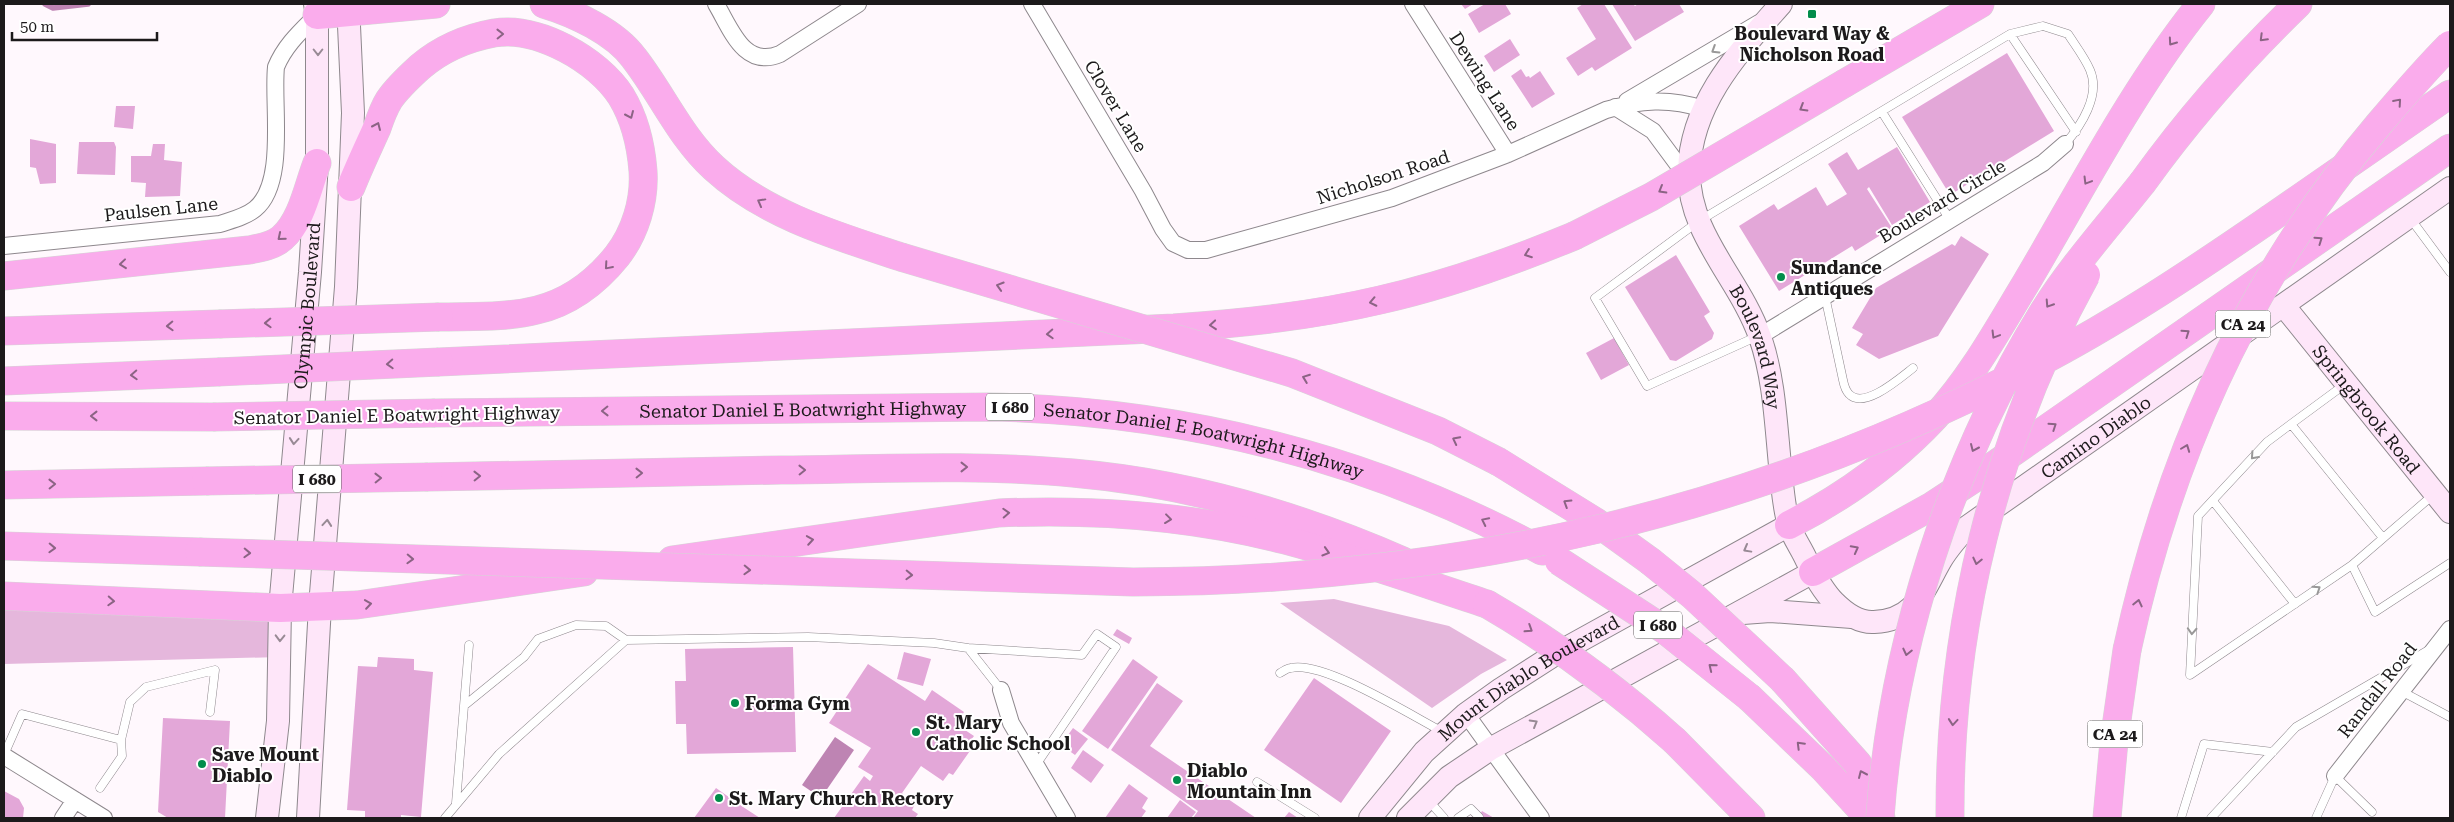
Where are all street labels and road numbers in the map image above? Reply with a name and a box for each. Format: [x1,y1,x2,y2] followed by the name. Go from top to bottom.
[1445,28,1525,134] street label: Dewing Lane
[1080,56,1152,156] street label: Clover Lane
[1314,145,1452,208] street label: Nicholson Road
[1875,155,2009,247] street label: Boulevard Circle
[103,193,219,225] street label: Paulsen Lane
[289,221,324,390] street label: Olympic Boulevard
[1726,281,1785,411] street label: Boulevard Way
[2216,310,2270,338] road number: CA 24
[2309,340,2425,478] street label: Springbrook Road
[2036,391,2155,483] street label: Camino Diablo
[986,394,1034,421] road number: I 680
[639,397,967,421] street label: Senator Daniel E Boatwright Highway
[1043,399,1367,482] street label: Senator Daniel E Boatwright Highway
[234,402,561,428] street label: Senator Daniel E Boatwright Highway
[293,466,341,492] road number: I 680
[1434,611,1623,745] street label: Mount Diablo Boulevard
[1634,612,1682,638] road number: I 680
[2333,638,2421,742] street label: Randall Road
[2088,721,2142,748] road number: CA 24

